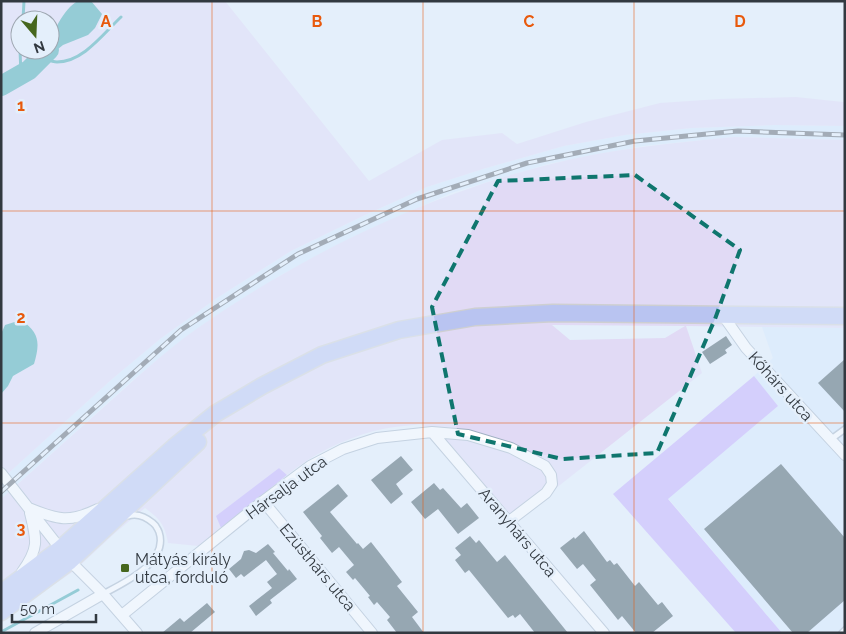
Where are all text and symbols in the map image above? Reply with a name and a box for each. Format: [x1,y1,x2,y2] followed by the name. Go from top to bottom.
[10,10,60,60] north arrow
[101,12,112,31] text: A
[312,12,323,31] text: B
[524,12,535,31] text: C
[734,12,746,31] text: D
[32,38,47,57] text: N
[17,96,25,115] text: 1
[16,308,26,327] text: 2
[744,348,817,425] street label: Kőhárs utca
[242,452,331,523] street label: Hársalja utca
[475,484,560,581] street label: Aranyhárs utca
[17,519,26,538] text: 3
[276,520,360,615] street label: Ezüsthárs utca
[135,550,231,587] place label: Mátyás király utca, forduló
[119,562,131,574] marker: Mátyás király utca, forduló
[12,592,96,624] scale bar
[20,600,55,618] text: 50 m

